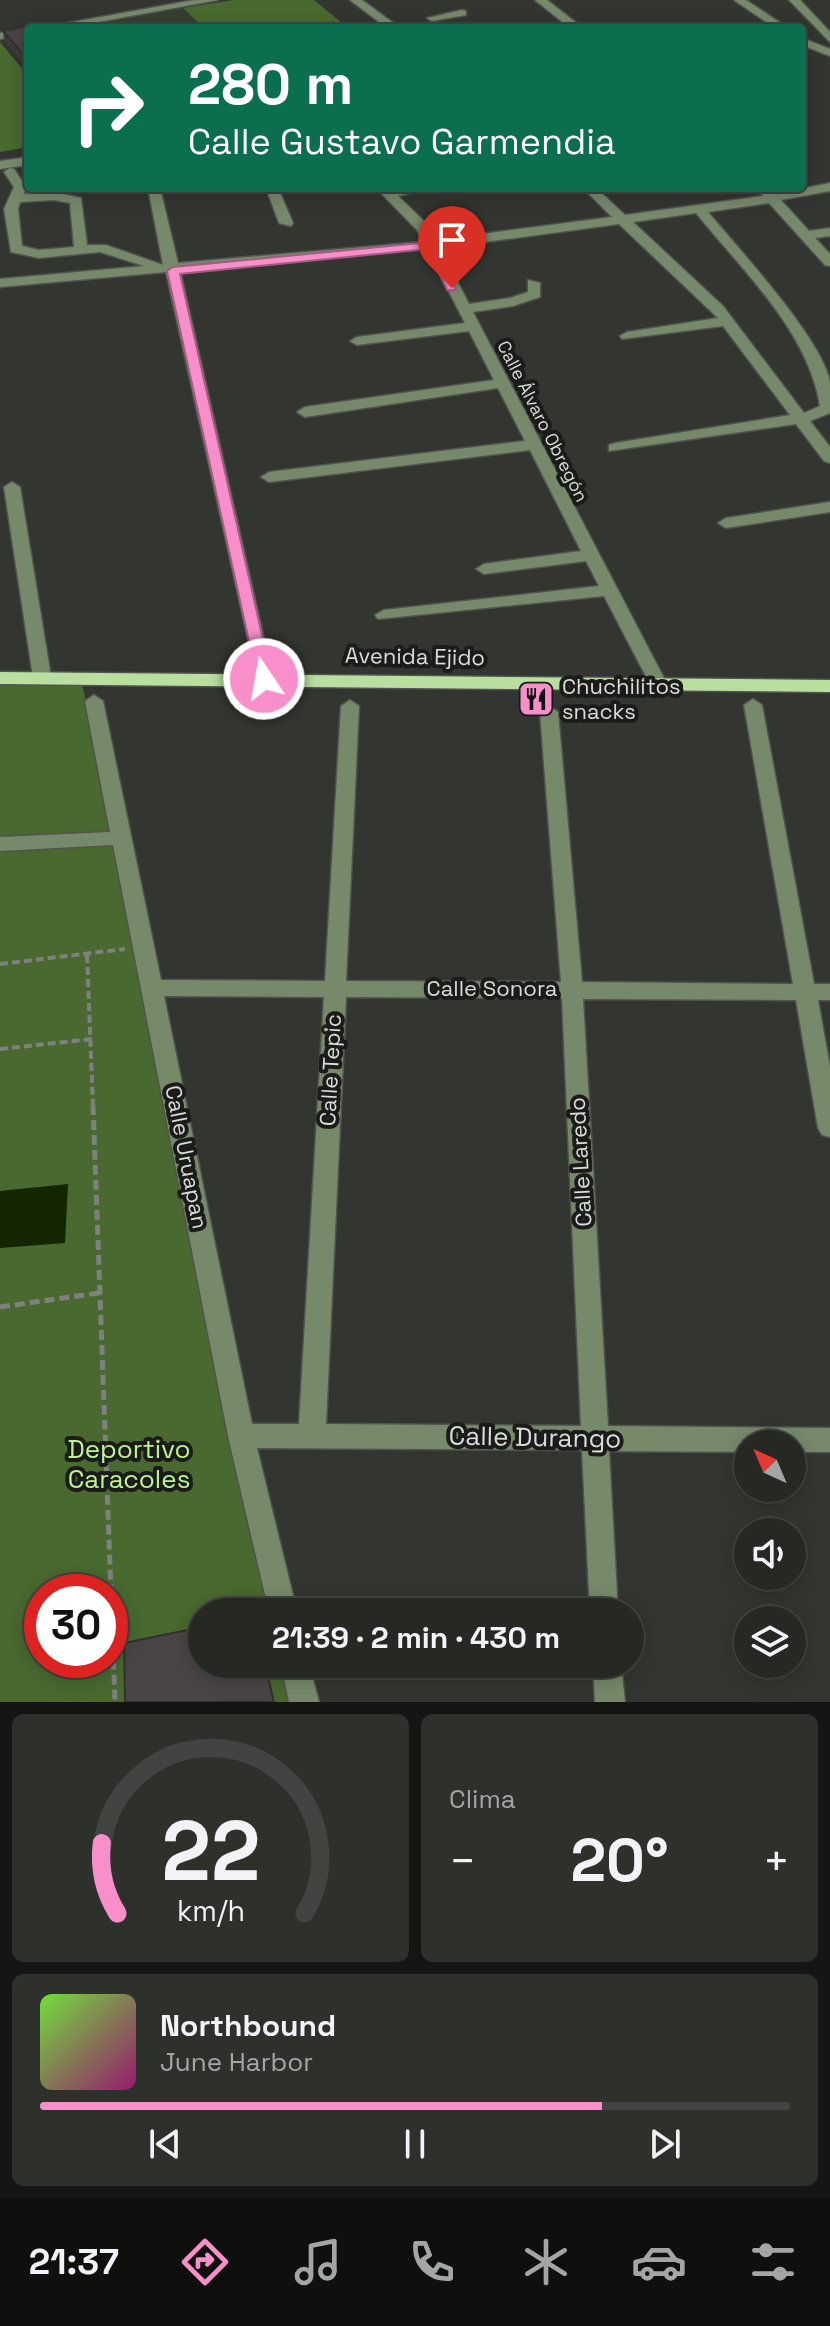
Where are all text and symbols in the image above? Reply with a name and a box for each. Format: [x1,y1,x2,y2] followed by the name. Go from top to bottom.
[188,49,353,120] text: 280 m
[56,56,160,160] icon: right
[188,119,616,165] text: Calle Gustavo Garmendia
[418,206,486,288] pin
[430,218,474,262] icon: arrive
[492,336,594,506] street label: Calle Álvaro Obregón
[222,637,306,721] position arrow
[345,641,485,671] street label: Avenida Ejido
[562,672,681,725] place label: Chuchilitos snacks
[517,680,555,718] restaurant icon: Chuchilitos snacks
[427,974,558,1002] street label: Calle Sonora
[313,1013,347,1127] street label: Calle Tepic
[159,1083,215,1231] street label: Calle Uruapan
[563,1097,597,1227] street label: Calle Laredo
[448,1418,622,1456] street label: Calle Durango
[734,1430,806,1502] north arrow
[734,1430,806,1678] map controls
[67,1432,191,1496] park label: Deportivo Caracoles
[734,1518,806,1590] button: sound
[24,1574,128,1678] speed limit sign: 30
[734,1606,806,1678] button: layers
[272,1618,560,1657] text: 21:39 · 2 min · 430 m
[449,1782,516,1816] text: Clima
[161,1798,260,1904] text: 22
[570,1822,669,1899] text: 20°
[449,1833,476,1889] text: −
[763,1833,790,1889] text: +
[176,1893,245,1929] text: km/h
[160,2006,336,2045] text: Northbound
[160,2045,313,2079] text: June Harbor
[143,2122,187,2166] icon: previous
[393,2122,437,2166] icon: pause
[643,2122,687,2166] icon: next
[177,2234,233,2290] icon: directions
[290,2234,346,2290] icon: music
[404,2234,460,2290] icon: phone
[518,2234,574,2290] icon: climate
[631,2234,687,2290] icon: car
[745,2234,801,2290] icon: filters
[29,2239,119,2285] text: 21:37

